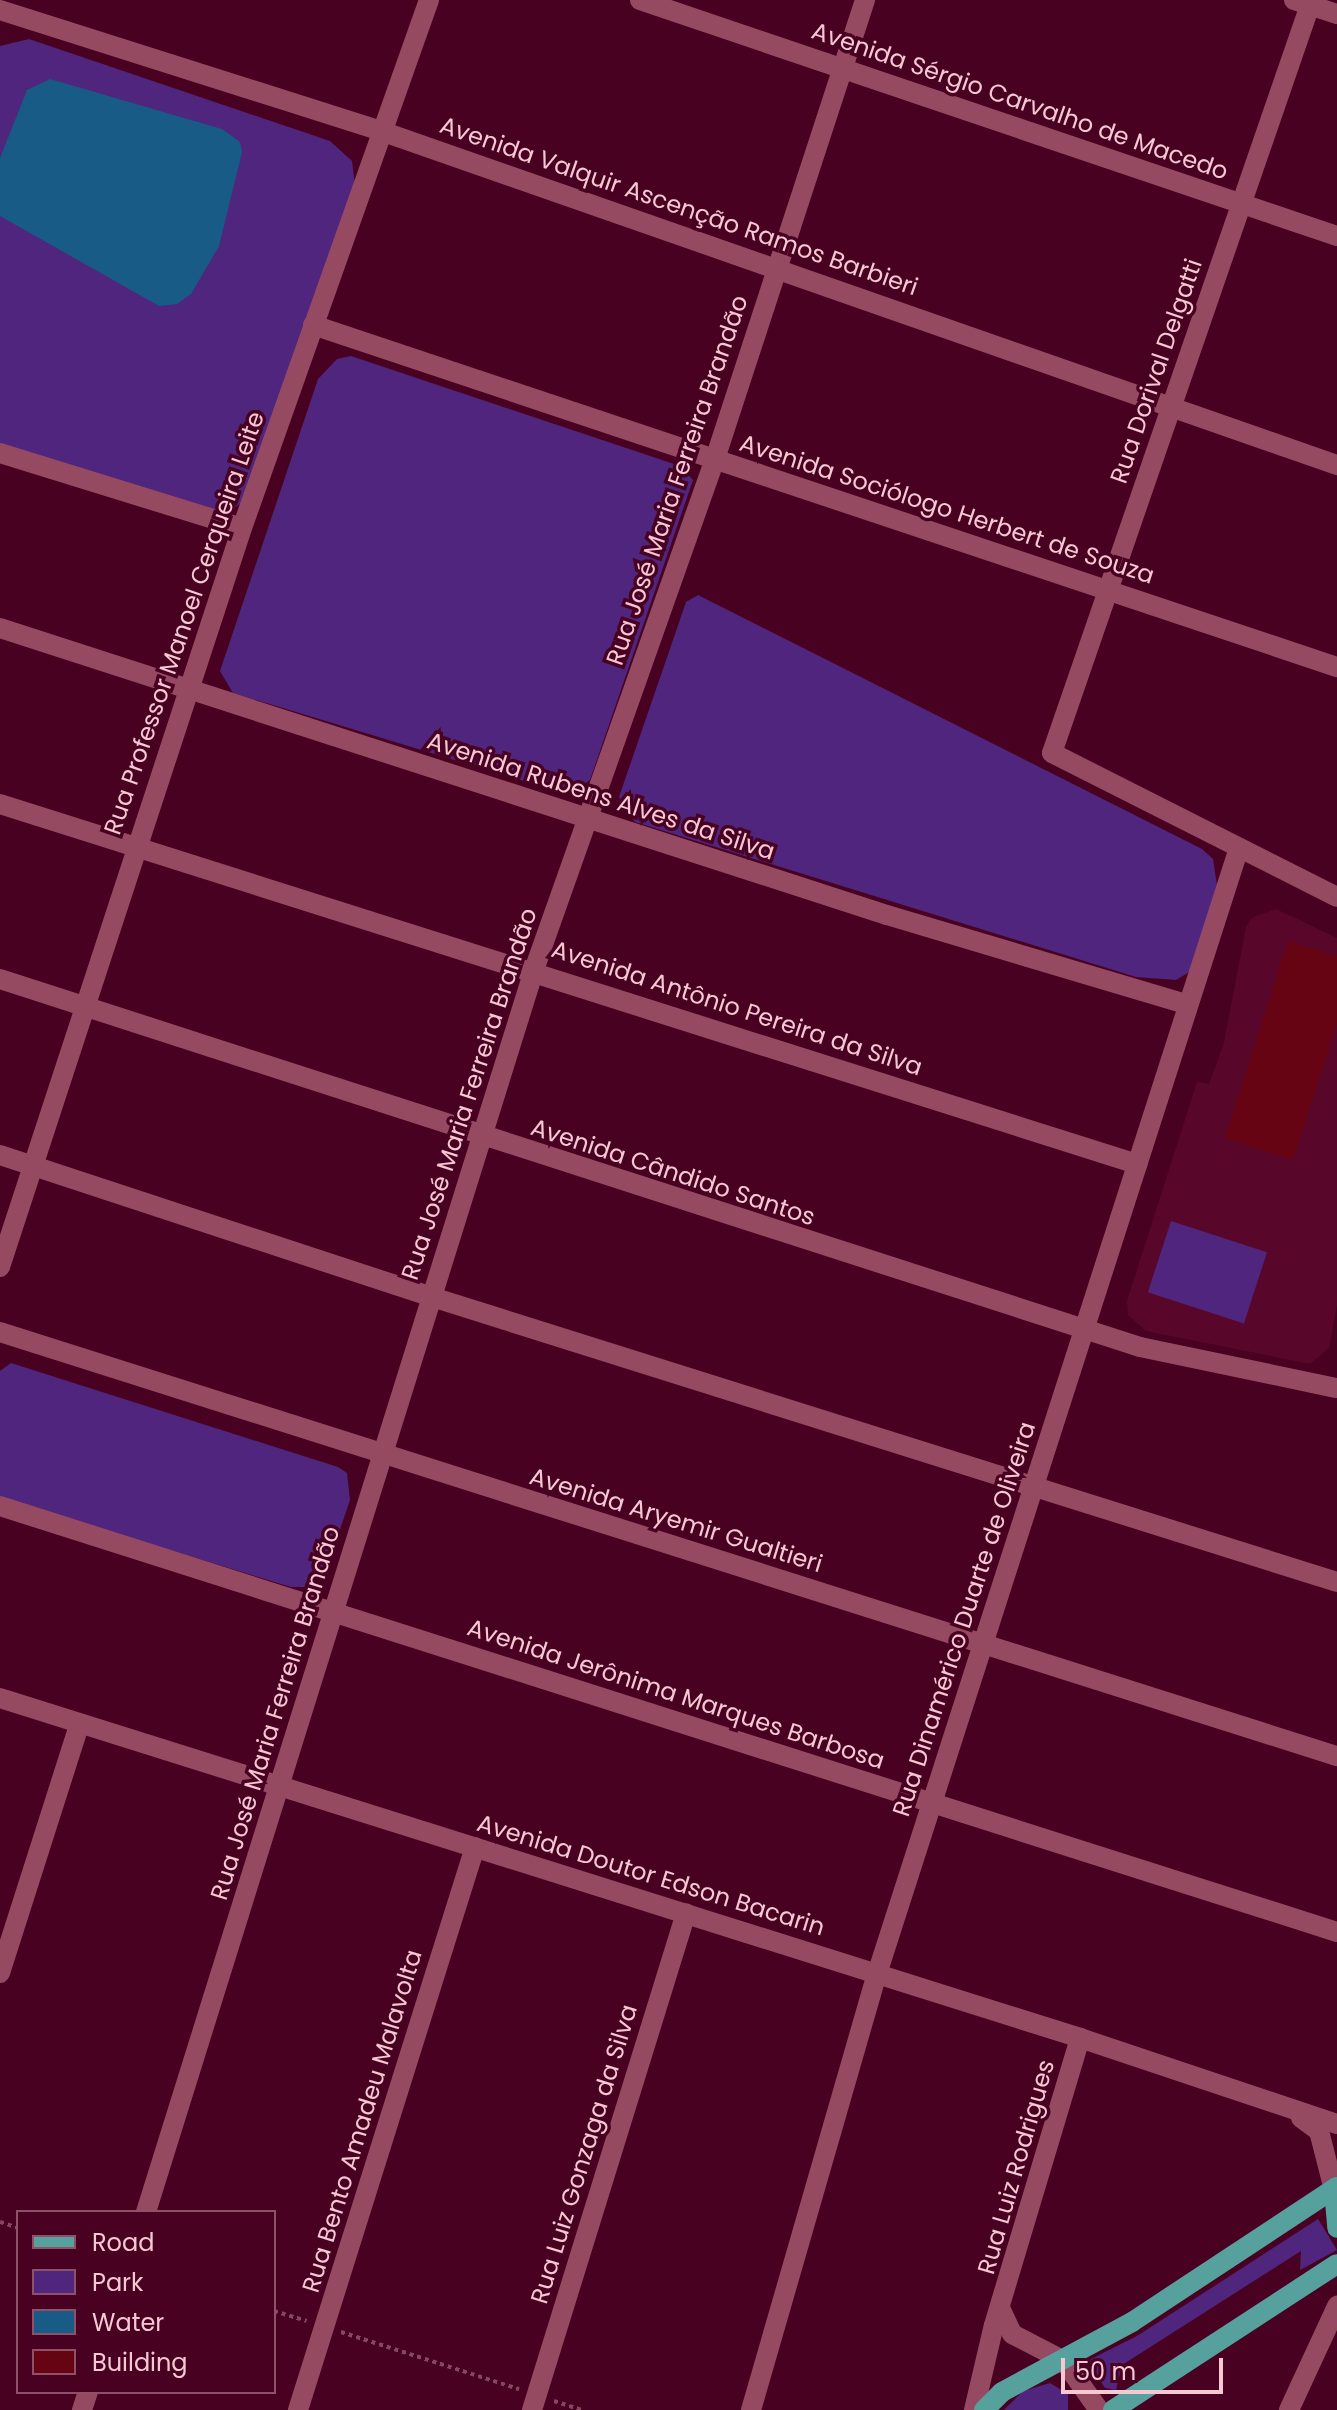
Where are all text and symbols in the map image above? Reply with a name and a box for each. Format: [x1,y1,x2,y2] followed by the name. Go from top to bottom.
[808,16,1232,186] street label: Avenida Sérgio Carvalho de Macedo
[436,110,922,302] street label: Avenida Valquir Ascenção Ramos Barbieri
[1104,255,1208,487] street label: Rua Dorival Delgatti
[600,291,754,669] street label: Rua José Maria Ferreira Brandão
[98,408,270,838] street label: Rua Professor Manoel Cerqueira Leite
[736,428,1158,590] street label: Avenida Sociólogo Herbert de Souza
[424,726,778,866] street label: Avenida Rubens Alves da Silva
[395,904,543,1284] street label: Rua José Maria Ferreira Brandão
[548,934,926,1082] street label: Avenida Antônio Pereira da Silva
[527,1112,819,1232] street label: Avenida Cândido Santos
[886,1418,1042,1820] street label: Rua Dinamérico Duarte de Oliveira
[526,1462,826,1578] street label: Avenida Aryemir Gualtieri
[204,1523,346,1903] street label: Rua José Maria Ferreira Brandão
[464,1613,888,1775] street label: Avenida Jerônima Marques Barbosa
[474,1808,828,1942] street label: Avenida Doutor Edson Bacarin
[296,1946,428,2296] street label: Rua Bento Amadeu Malavolta
[525,2001,643,2307] street label: Rua Luiz Gonzaga da Silva
[972,2057,1060,2277] street label: Rua Luiz Rodrigues
[16,2210,276,2394] legend
[92,2226,154,2259] text: Road
[92,2266,143,2299] text: Park
[92,2306,164,2339] text: Water
[1065,2342,1227,2392] scale bar
[92,2346,188,2379] text: Building
[1075,2355,1136,2388] text: 50 m

